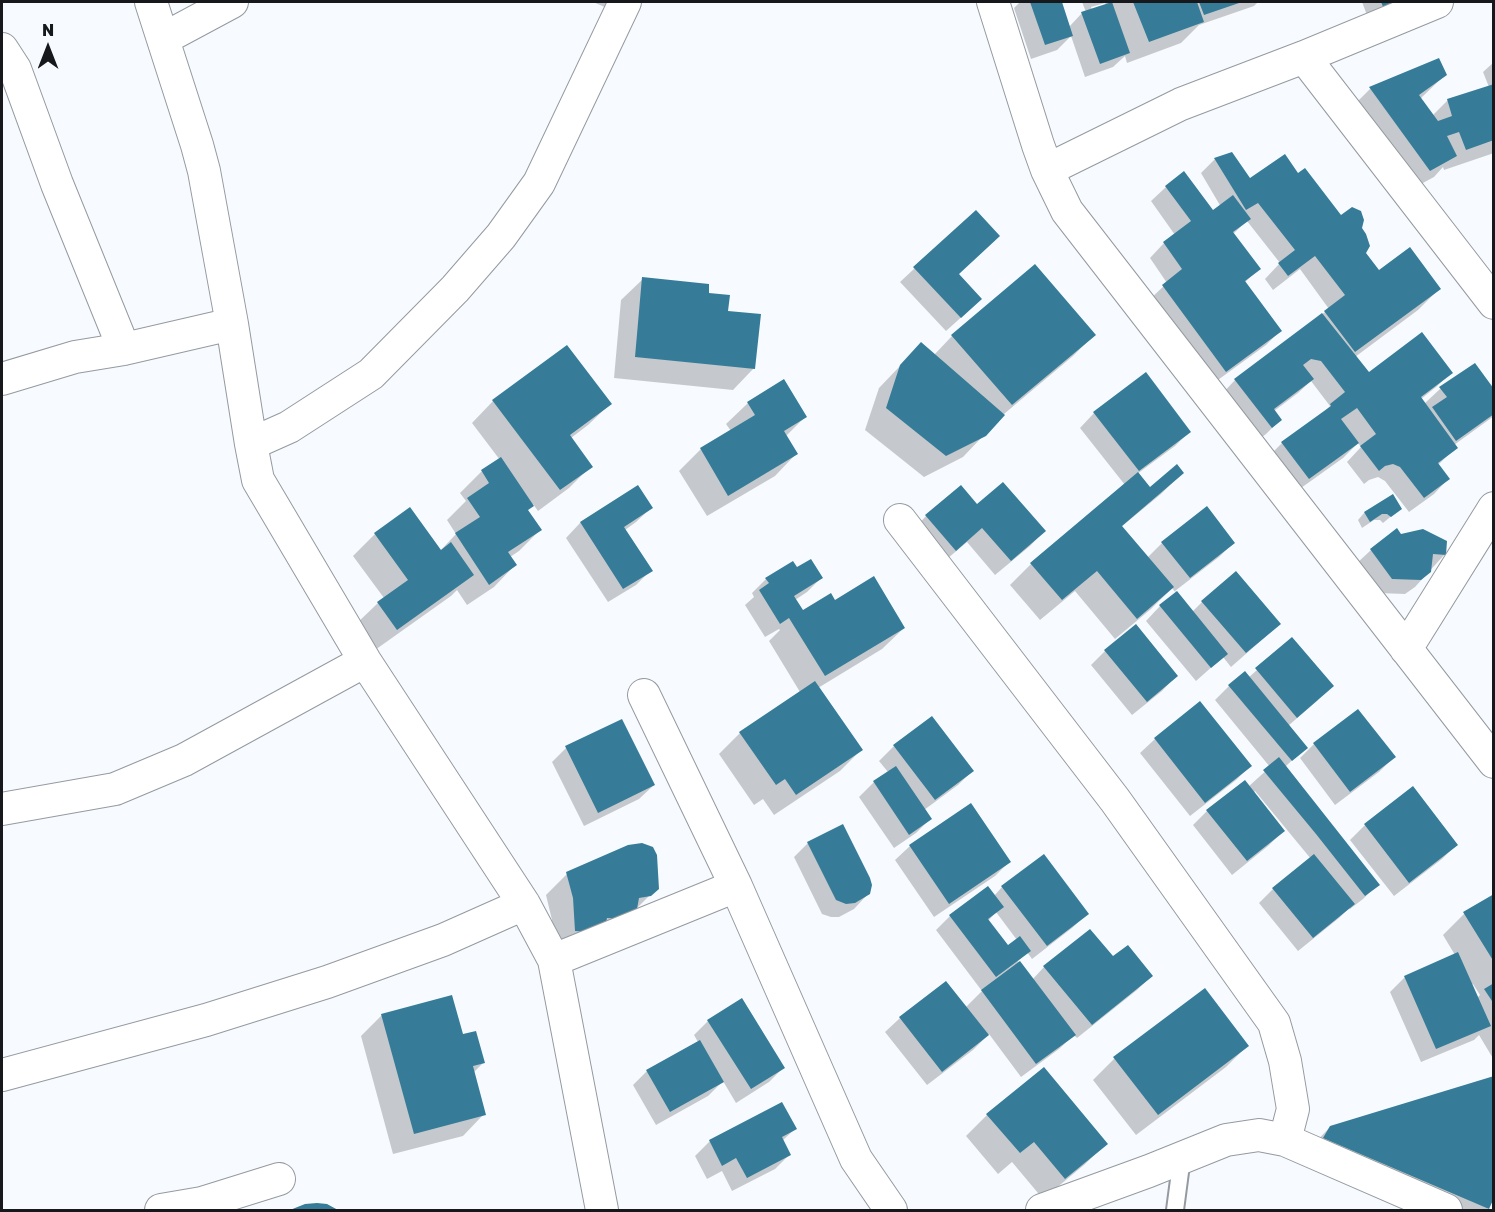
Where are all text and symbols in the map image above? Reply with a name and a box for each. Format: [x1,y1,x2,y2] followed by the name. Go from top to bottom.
[18,18,78,78] north arrow
[42,20,54,40] text: N

